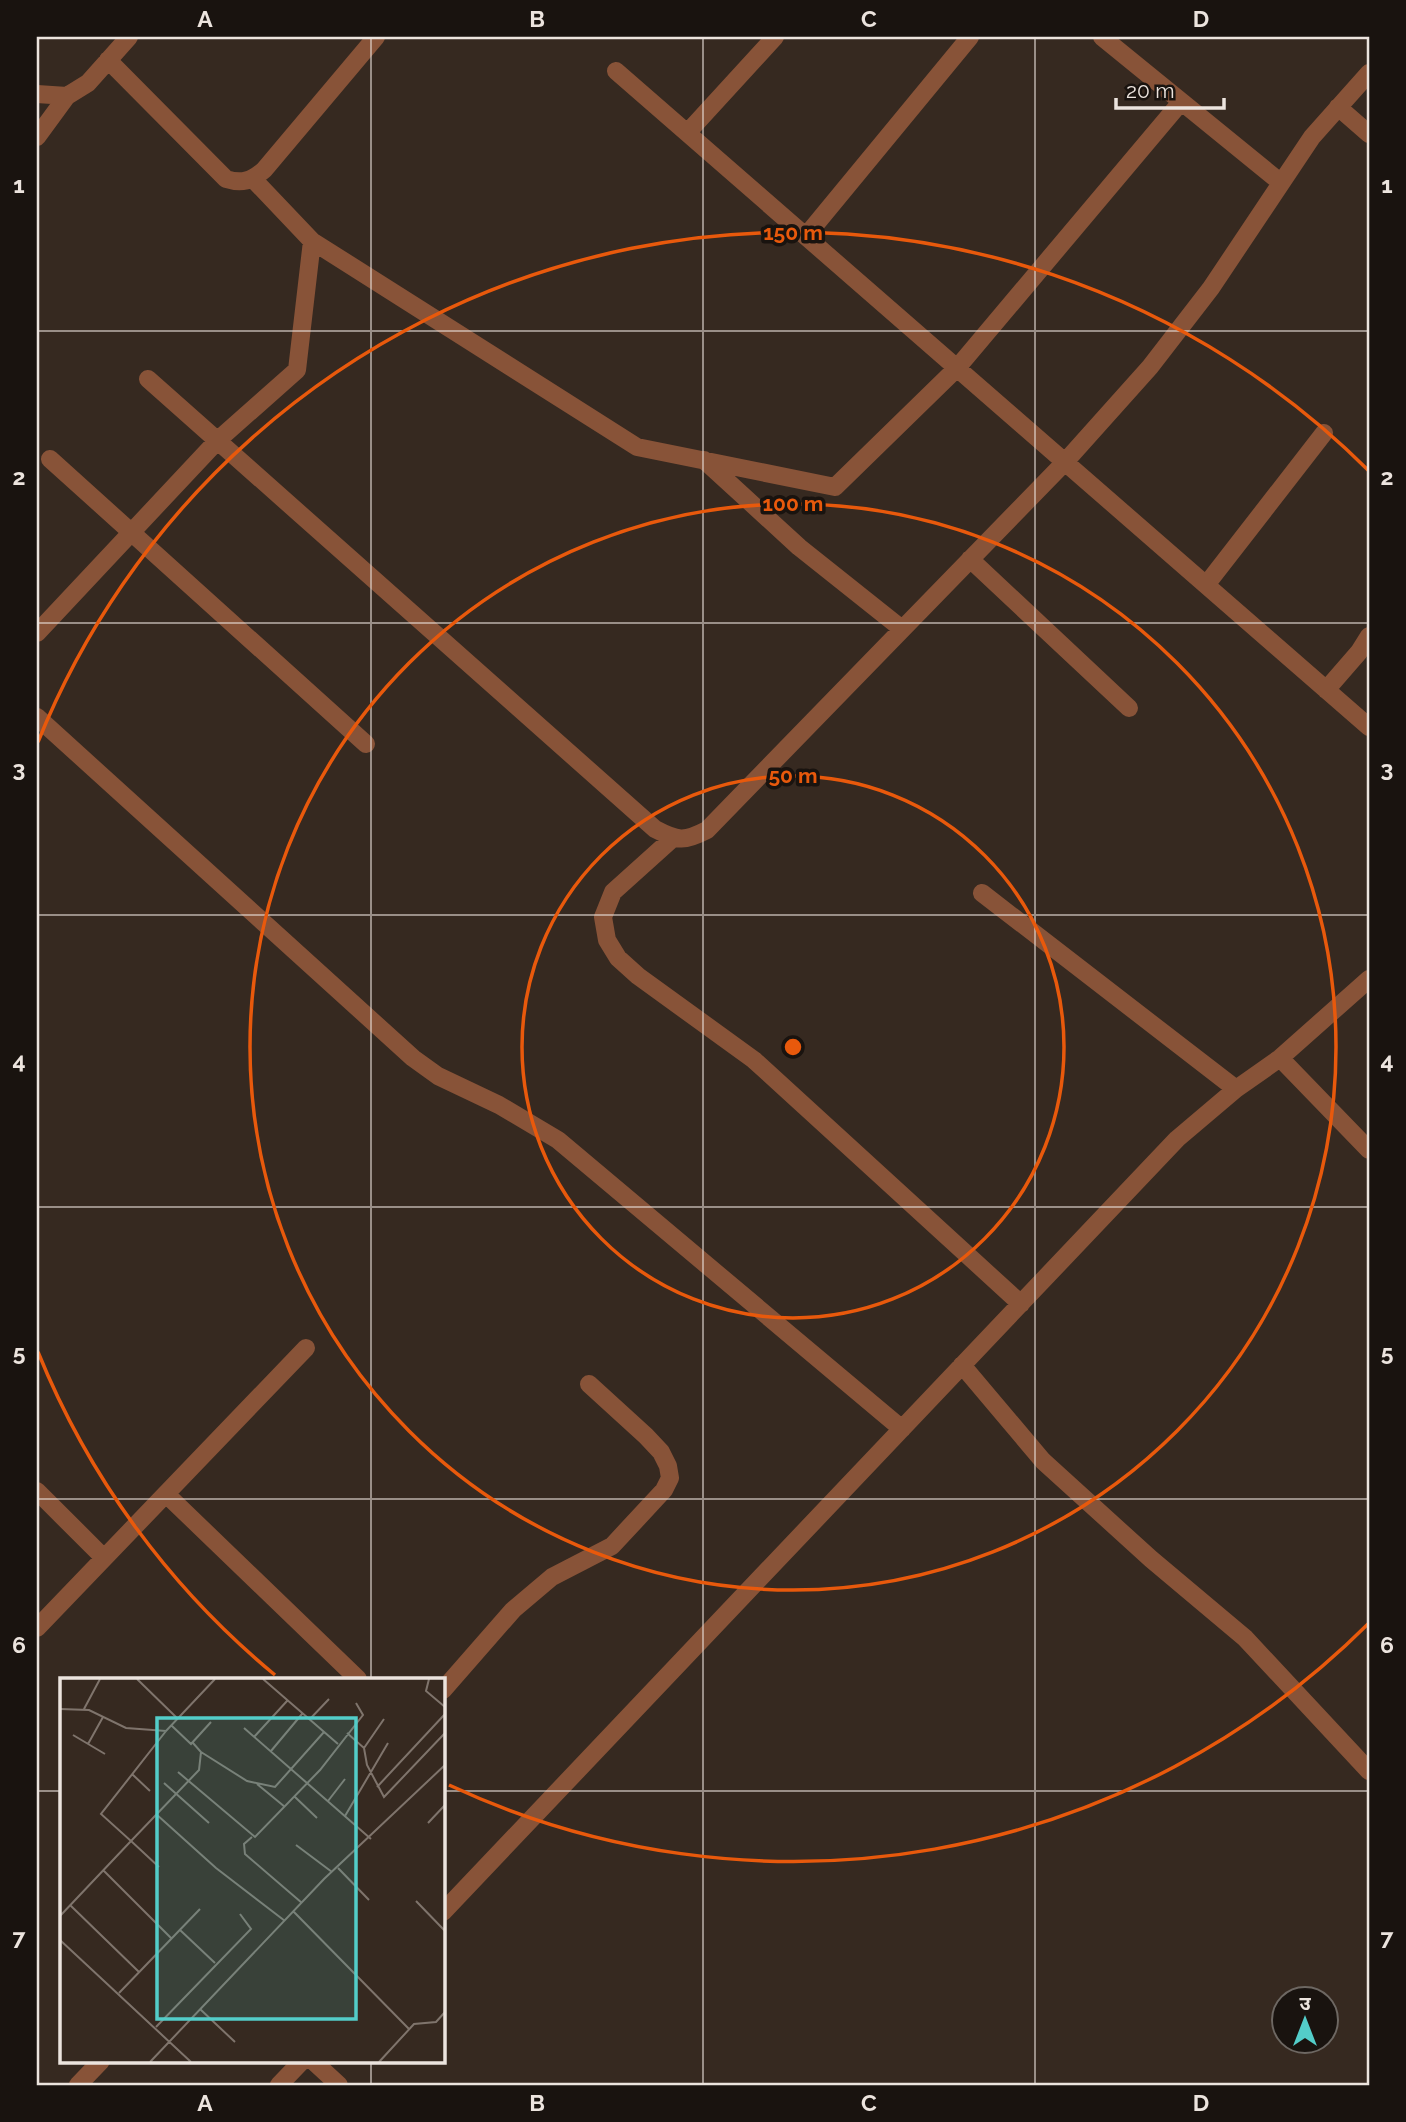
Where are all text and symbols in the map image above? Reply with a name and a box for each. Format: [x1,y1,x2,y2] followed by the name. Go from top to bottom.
[197,5,213,32] text: A
[529,5,545,32] text: B
[861,5,877,32] text: C
[1193,5,1209,32] text: D
[1116,66,1224,110] scale bar
[1126,78,1174,103] text: 20 m
[13,171,25,198] text: 1
[1381,171,1393,198] text: 1
[763,220,823,245] text: 150 m
[13,463,25,490] text: 2
[1381,463,1393,490] text: 2
[763,491,823,516] text: 100 m
[13,755,25,782] text: 3
[1381,755,1393,782] text: 3
[768,763,818,788] text: 50 m
[781,1035,805,1059] centre of rings
[12,1047,26,1074] text: 4
[1380,1047,1394,1074] text: 4
[13,1339,26,1366] text: 5
[1381,1339,1394,1366] text: 5
[12,1631,26,1658] text: 6
[1380,1631,1394,1658] text: 6
[60,1678,444,2062] inset map
[13,1923,26,1950] text: 7
[1381,1923,1394,1950] text: 7
[1270,1986,1340,2056] north arrow
[1299,1992,1311,2014] text: उ
[197,2089,213,2116] text: A
[529,2089,545,2116] text: B
[861,2089,877,2116] text: C
[1193,2089,1209,2116] text: D

